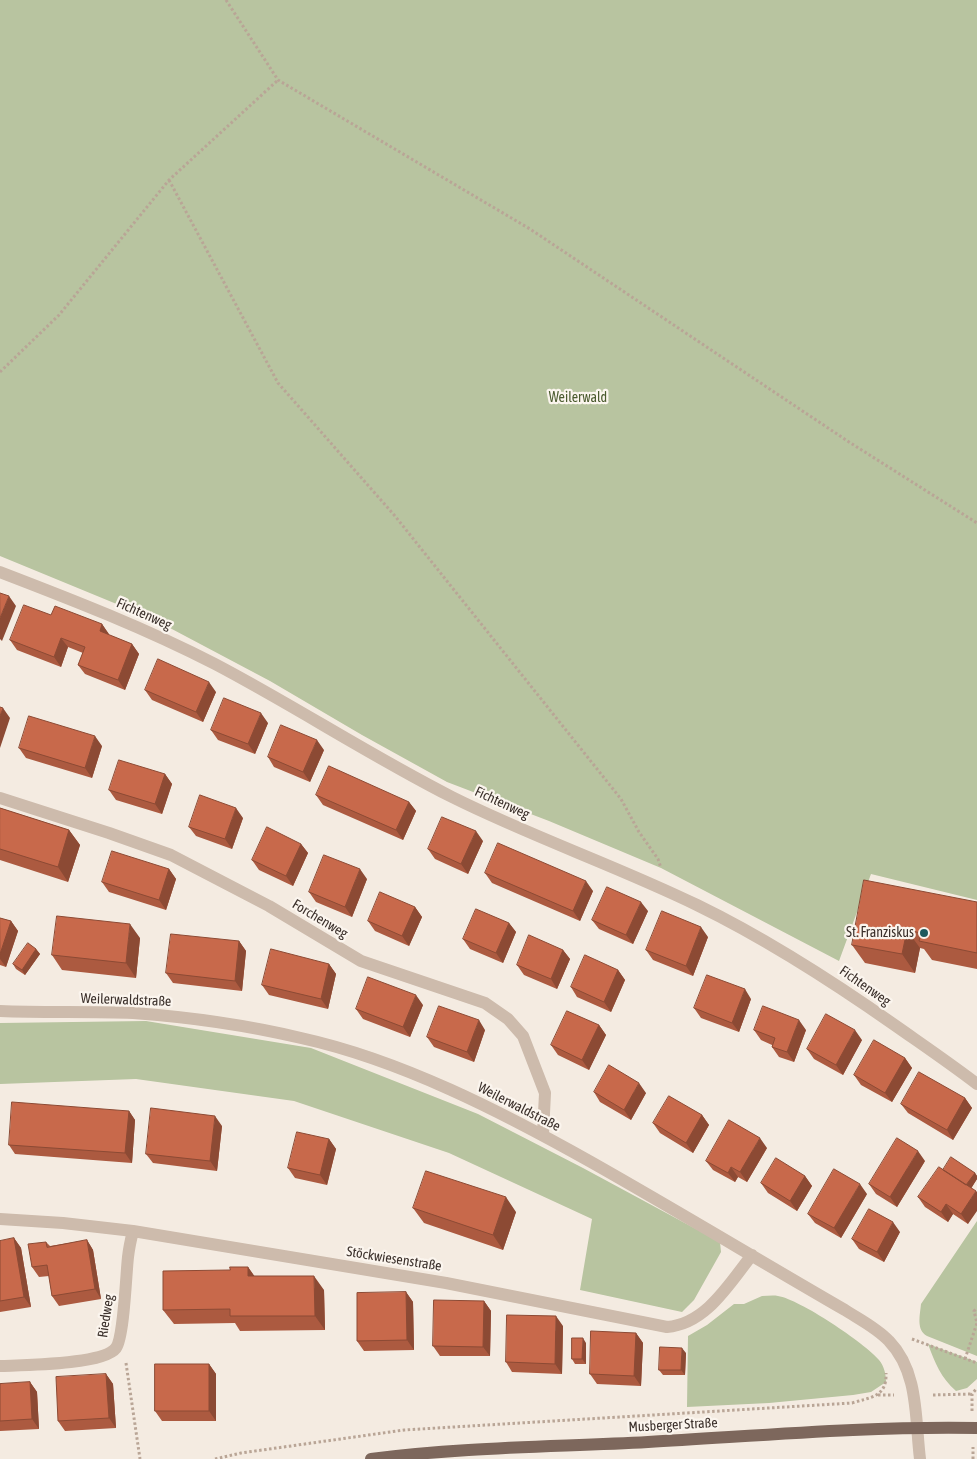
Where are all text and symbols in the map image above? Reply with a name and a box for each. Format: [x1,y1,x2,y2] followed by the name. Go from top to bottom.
[549,390,607,406] park label: Weilerwald
[114,594,174,634] street label: Fichtenweg
[472,783,532,823] street label: Fichtenweg
[289,896,351,942] street label: Forchenweg
[846,925,914,941] place label: St. Franziskus
[918,927,930,939] marker: St. Franziskus
[836,962,894,1010] street label: Fichtenweg
[80,990,172,1010] street label: Weilerwaldstraße
[475,1079,563,1135] street label: Weilerwaldstraße
[345,1243,443,1275] street label: Stöckwiesenstraße
[94,1293,118,1339] street label: Riedweg
[628,1414,718,1436] street label: Musberger Straße

